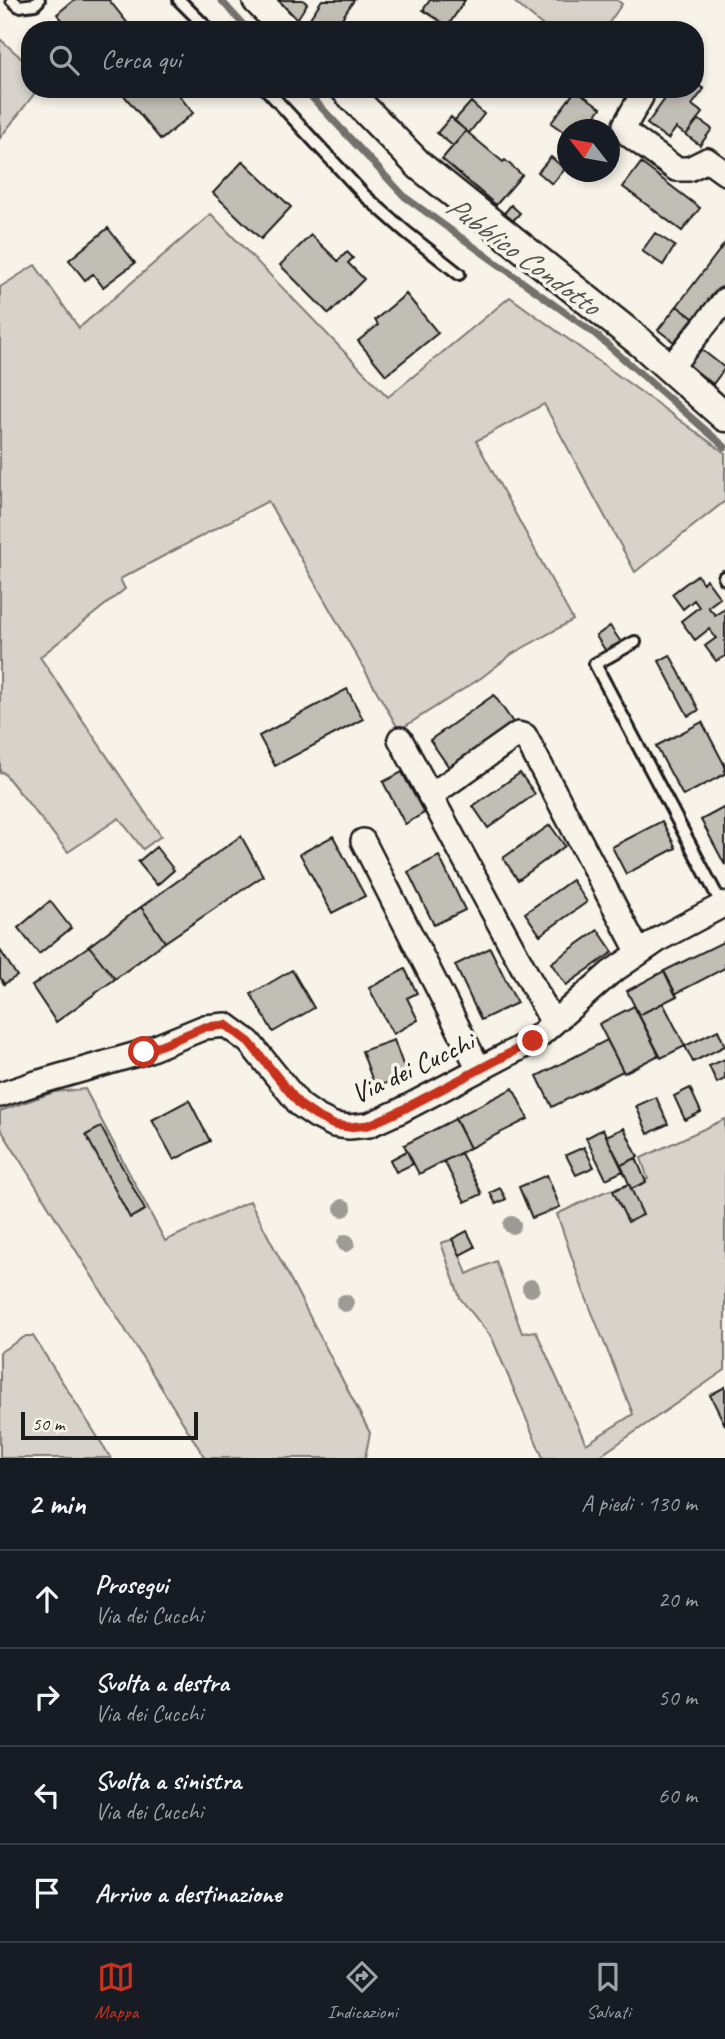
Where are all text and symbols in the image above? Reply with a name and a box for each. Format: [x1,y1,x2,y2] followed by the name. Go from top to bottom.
[21,21,704,98] search box
[45,41,83,79] icon: search
[101,43,181,76] text: Cerca qui
[557,119,620,182] north arrow
[439,187,610,325] water label: Pubblico Condotto
[345,1022,482,1111] street label: Via dei Cucchi
[517,1025,548,1056] route end
[128,1036,159,1067] route start
[21,1409,198,1441] scale bar
[32,1412,64,1436] text: 50 m
[28,1485,85,1523] text: 2 min
[581,1489,697,1518] text: A piedi · 130 m
[95,1568,168,1601] text: Prosegui
[28,1580,66,1618] icon: ahead
[658,1585,697,1614] text: 20 m
[95,1601,203,1630] text: Via dei Cucchi
[95,1666,229,1699] text: Svolta a destra
[28,1678,66,1716] icon: right
[658,1683,697,1712] text: 50 m
[95,1699,203,1728] text: Via dei Cucchi
[95,1764,241,1797] text: Svolta a sinistra
[28,1776,66,1814] icon: left
[658,1781,697,1810] text: 60 m
[95,1797,203,1826] text: Via dei Cucchi
[28,1874,66,1912] icon: arrive
[95,1877,281,1910] text: Arrivo a destinazione
[94,1958,138,2024] tab: Mappa
[327,1958,397,2024] tab: Indicazioni
[586,1958,631,2024] tab: Salvati

